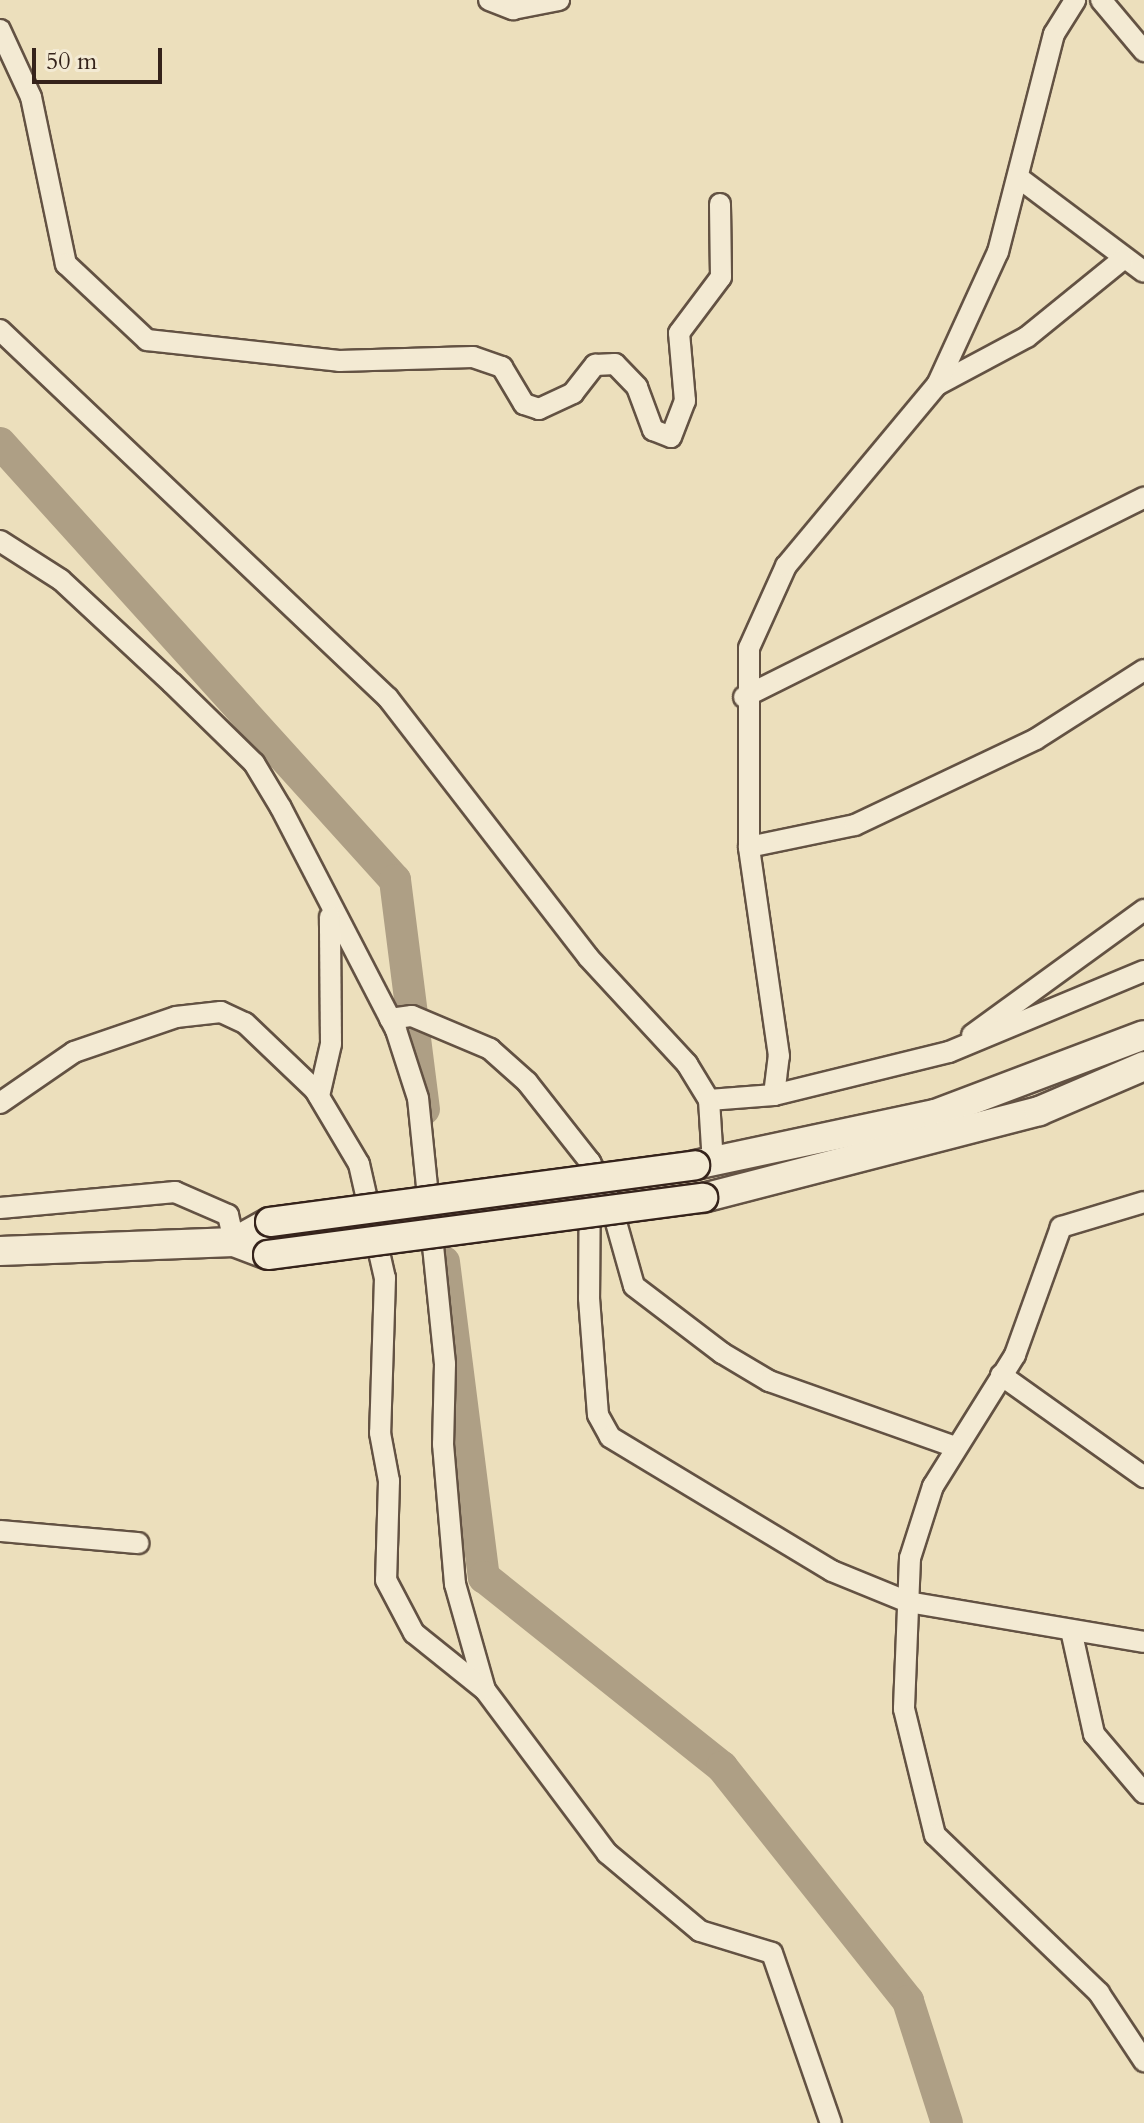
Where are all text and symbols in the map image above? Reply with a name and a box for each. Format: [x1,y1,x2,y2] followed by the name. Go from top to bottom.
[36,32,166,82] scale bar
[46,45,97,78] text: 50 m

